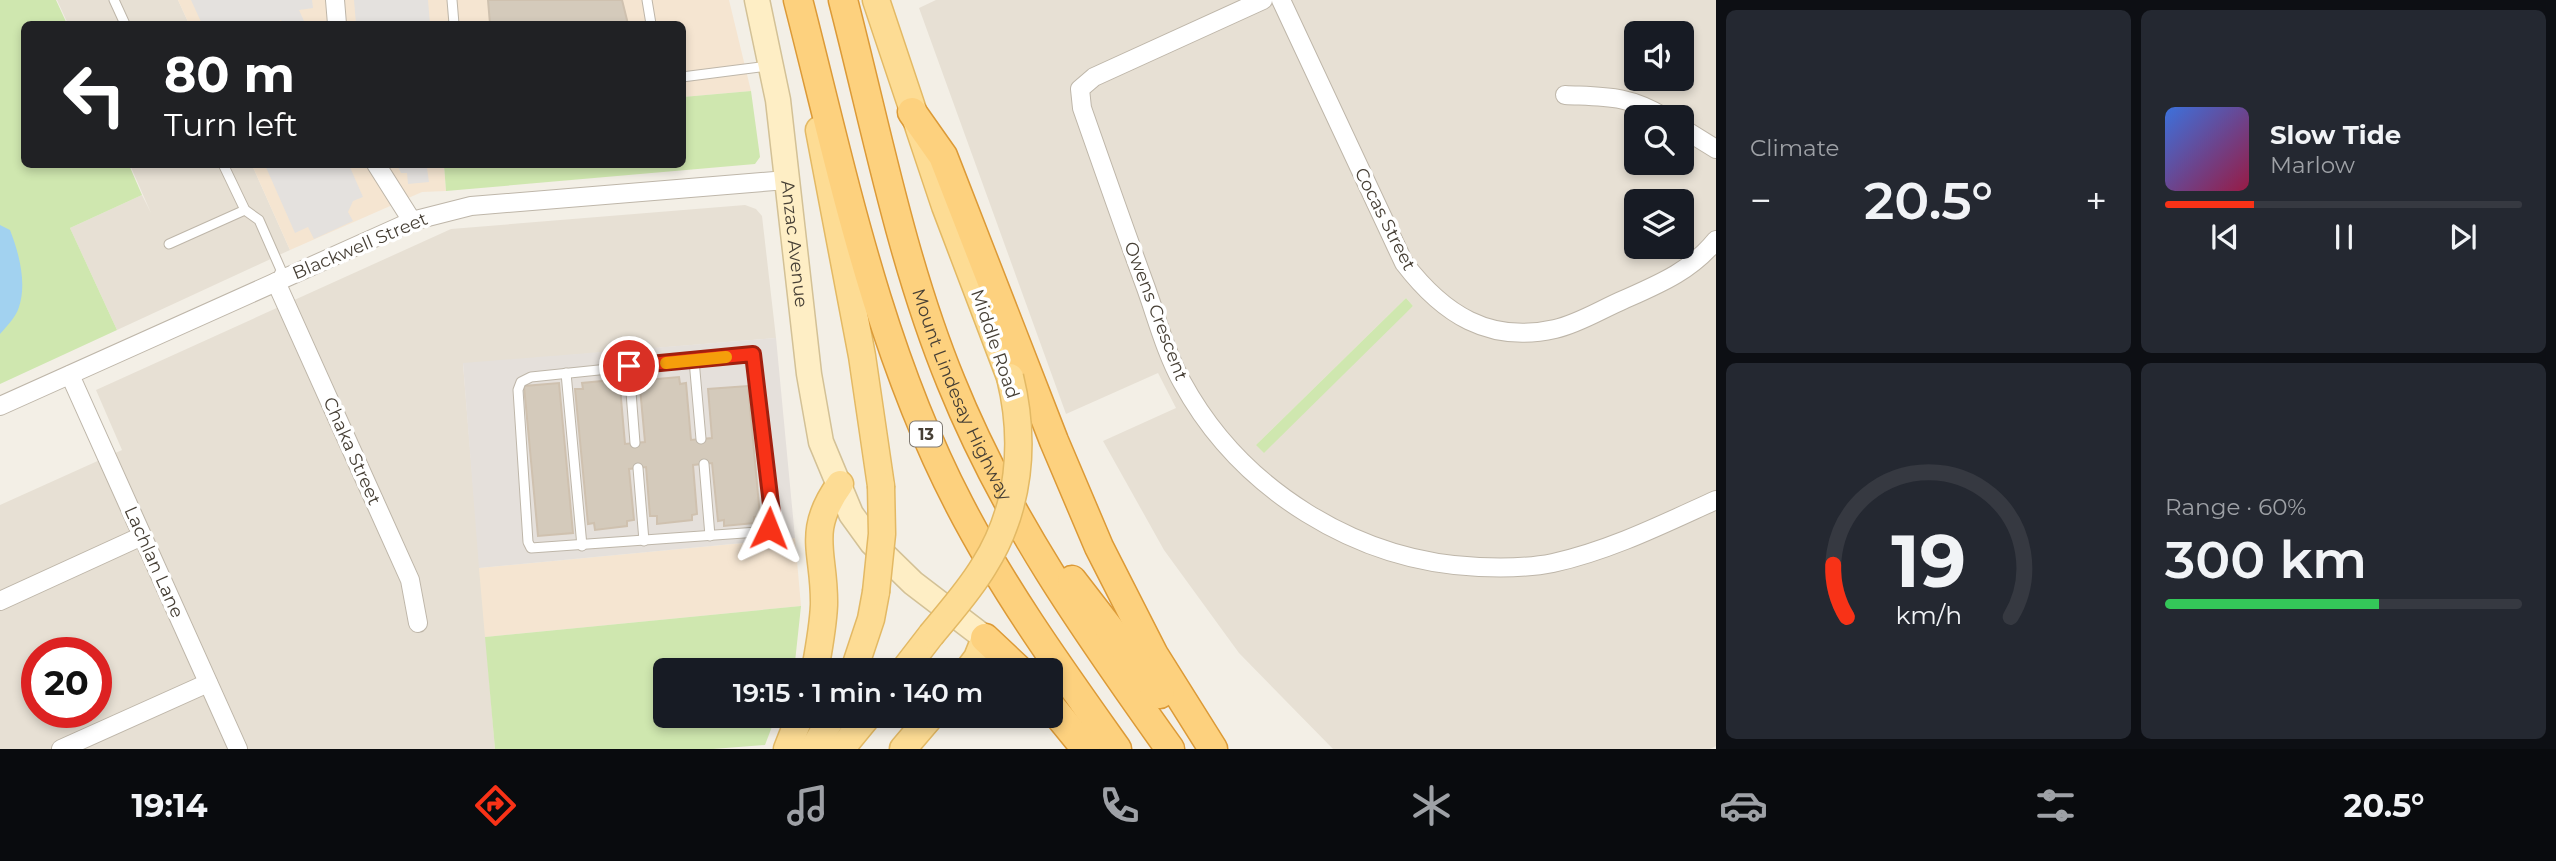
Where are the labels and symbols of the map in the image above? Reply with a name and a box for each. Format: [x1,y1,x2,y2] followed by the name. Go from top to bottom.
[1350,164,1420,274] street label: Cocas Street
[776,179,812,309] street label: Anzac Avenue
[289,208,431,284] street label: Blackwell Street
[1119,238,1193,384] street label: Owens Crescent
[907,286,1017,505] street label: Mount Lindesay Highway
[966,287,1024,401] street label: Middle Road
[599,336,659,396] pin
[318,394,386,508] street label: Chaka Street
[910,422,942,446] road number: 13
[732,491,806,565] position arrow
[120,503,189,621] street label: Lachlan Lane
[21,637,112,728] speed limit sign: 20

